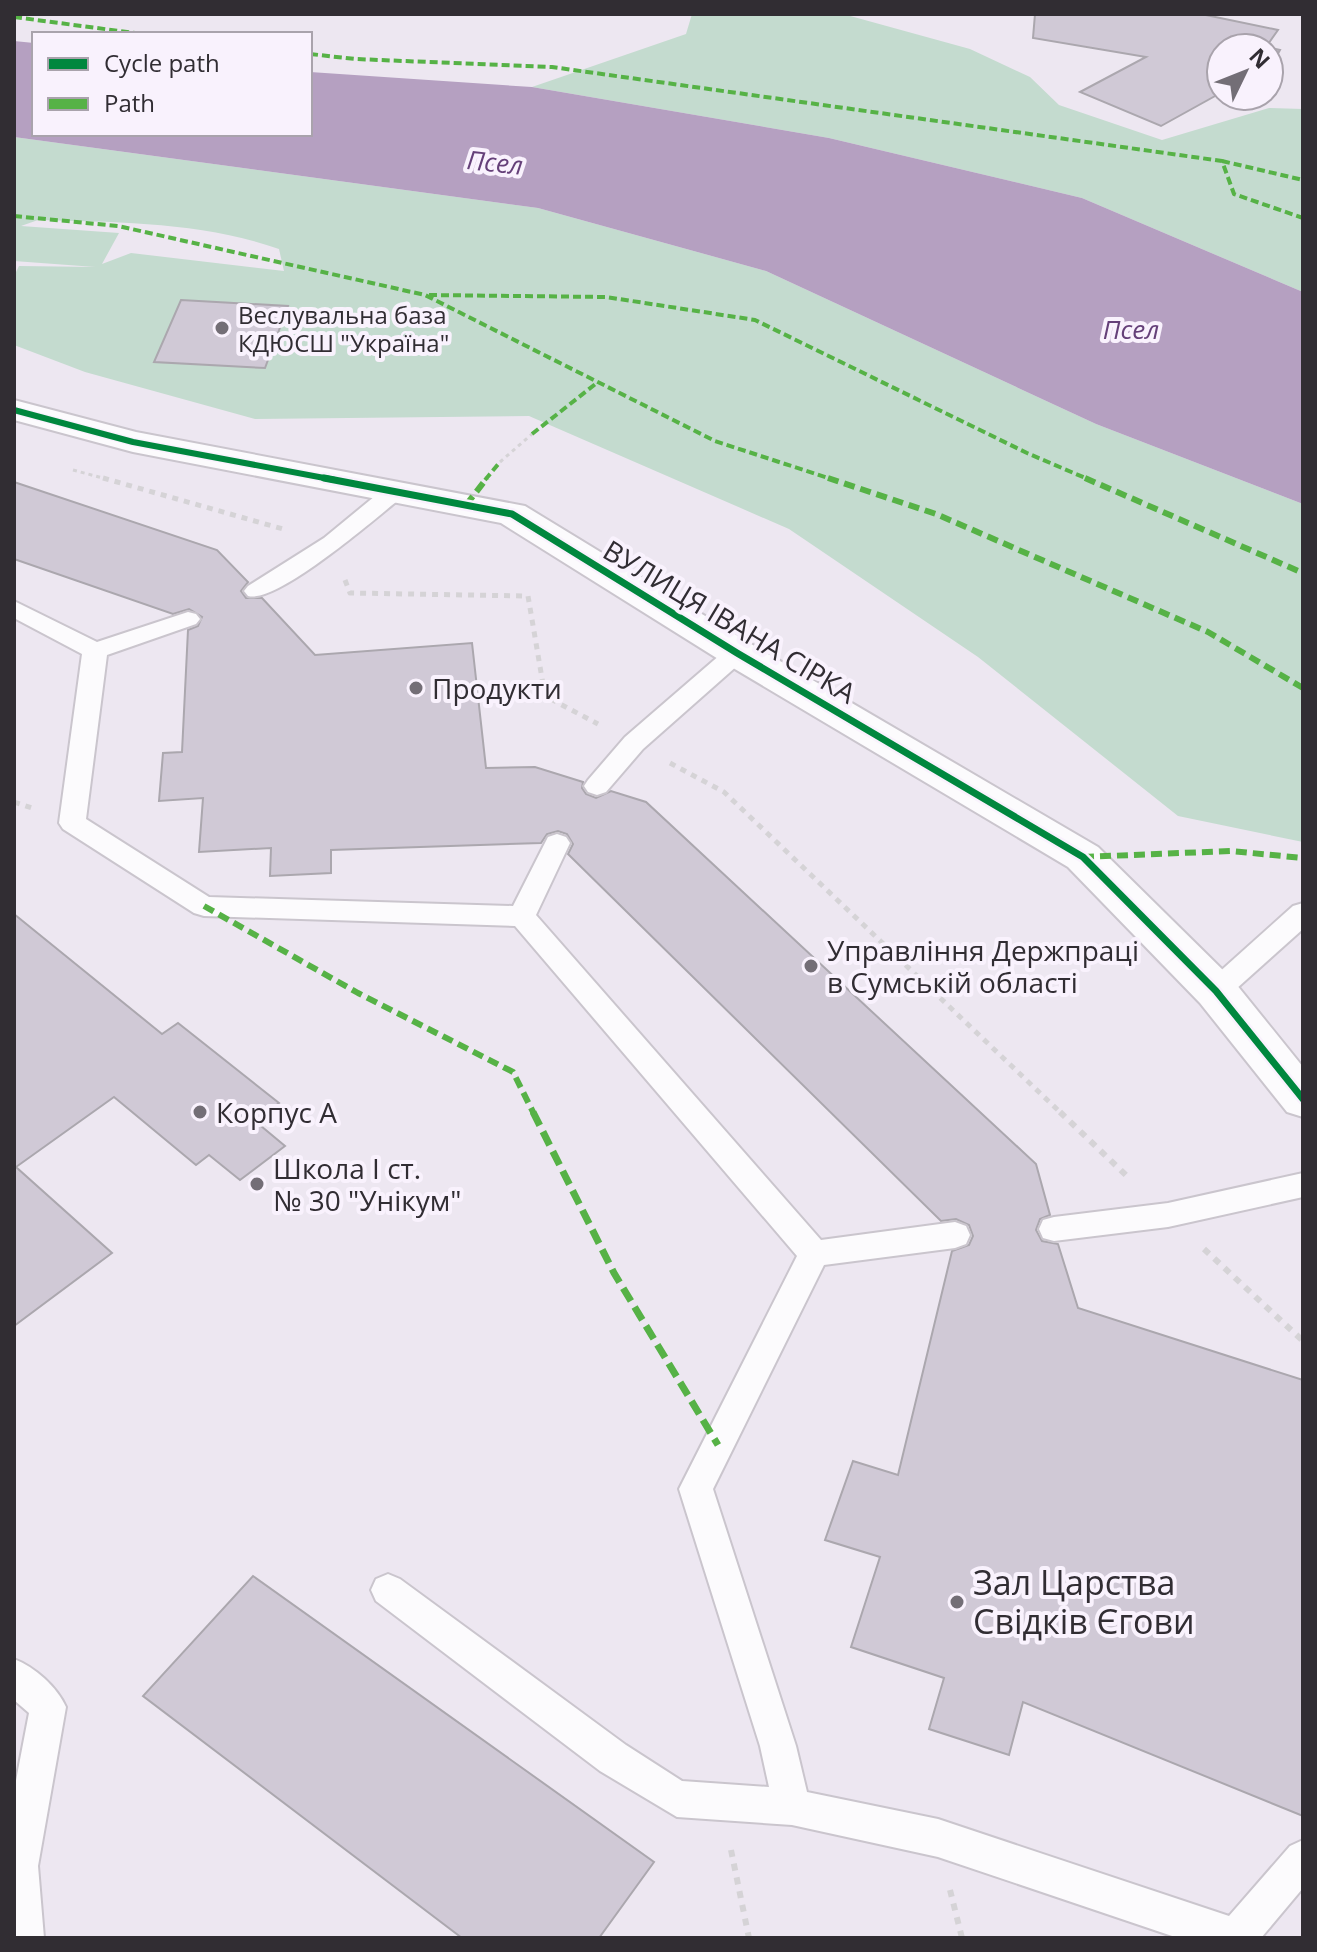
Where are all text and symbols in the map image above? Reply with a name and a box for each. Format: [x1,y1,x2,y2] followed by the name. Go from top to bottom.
[32,32,312,136] legend
[1205,32,1285,112] north arrow
[1243,41,1277,74] text: N
[104,46,220,79] text: Cycle path
[104,86,155,119] text: Path
[465,141,525,183] water label: Псел
[238,298,449,359] place label: Веслувальна база КДЮСШ "Україна"
[1103,311,1159,347] water label: Псел
[213,319,231,337] marker: Веслувальна база КДЮСШ "Україна"
[597,530,864,712] street label: ВУЛИЦЯ ІВАНА СІРКА
[432,669,562,707] place label: Продукти
[407,679,425,697] marker: Продукти
[827,931,1139,1001] place label: Управління Держпраці в Сумській області
[802,957,820,975] marker: Управління Держпраці в Сумській області
[216,1093,337,1131] place label: Корпус А
[191,1103,209,1121] marker: Корпус А
[273,1149,462,1219] place label: Школа І ст. № 30 "Унікум"
[248,1175,266,1193] marker: Школа І ст. № 30 "Унікум"
[973,1559,1195,1644] place label: Зал Царства Свідків Єгови
[948,1593,966,1611] marker: Зал Царства Свідків Єгови

